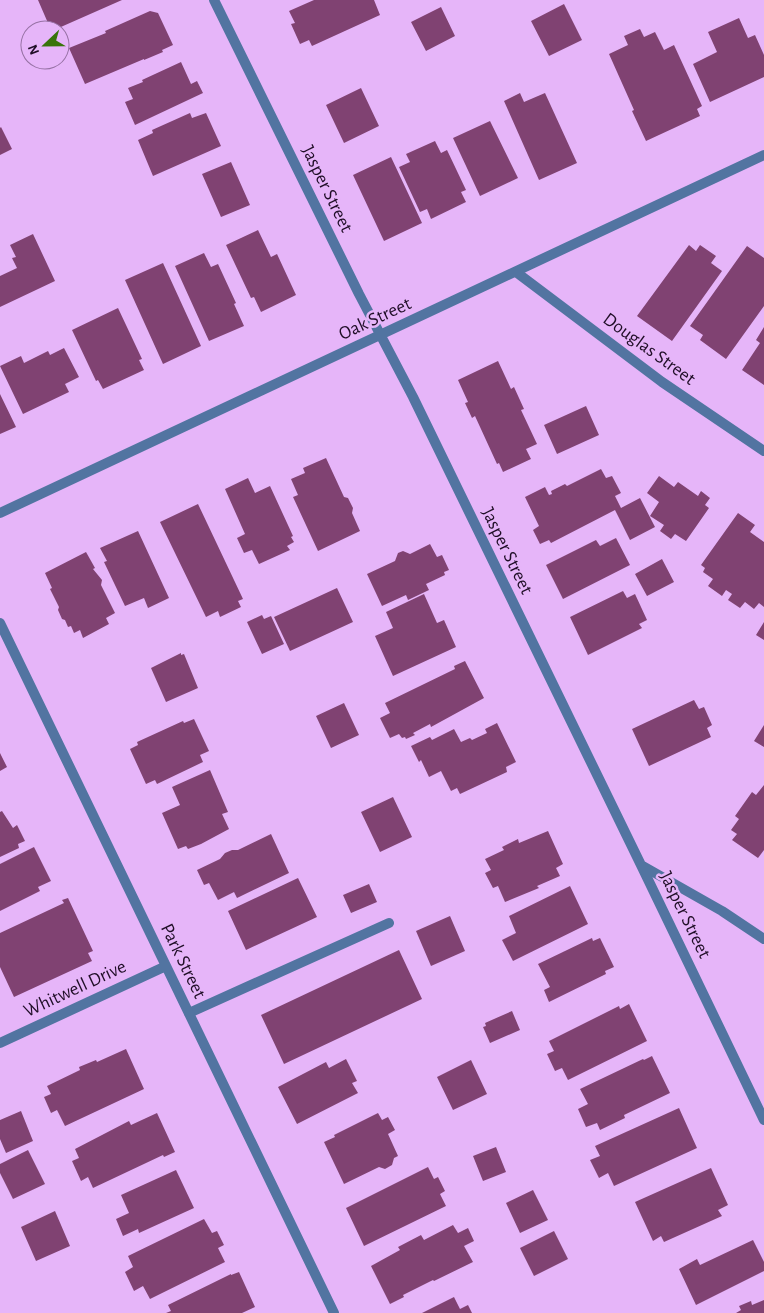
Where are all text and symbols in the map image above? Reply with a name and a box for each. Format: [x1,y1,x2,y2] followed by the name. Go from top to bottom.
[20,20,70,70] north arrow
[26,42,42,57] text: N
[298,143,356,235] street label: Jasper Street
[336,294,414,344] street label: Oak Street
[599,309,699,389] street label: Douglas Street
[478,505,536,597] street label: Jasper Street
[656,869,714,961] street label: Jasper Street
[157,921,209,1001] street label: Park Street
[21,957,129,1021] street label: Whitwell Drive

